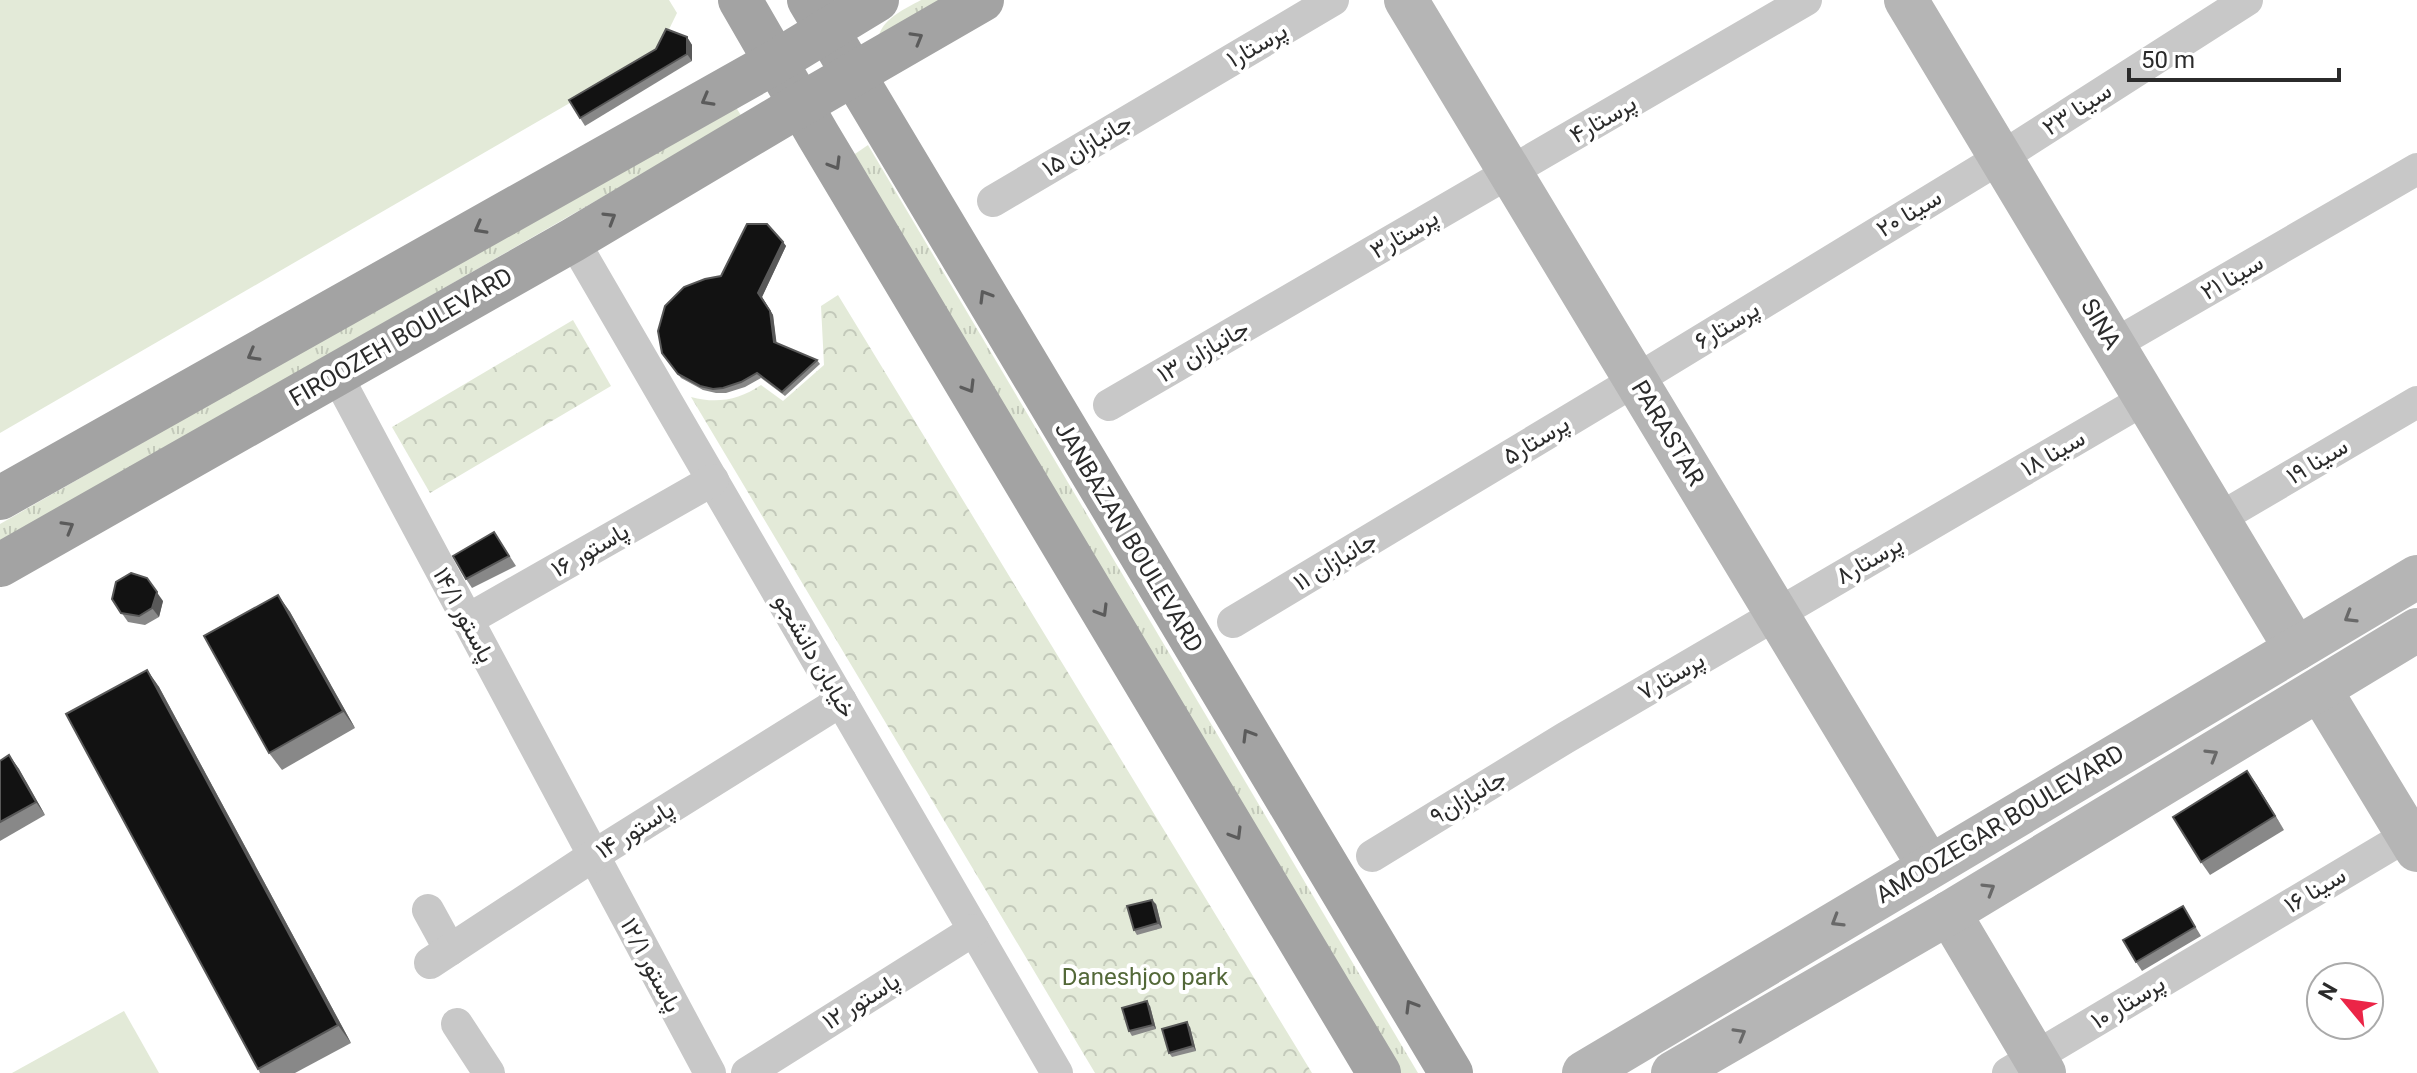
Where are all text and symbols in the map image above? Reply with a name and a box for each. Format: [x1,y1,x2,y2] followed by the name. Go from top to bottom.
[1222,17,1293,75] street label: پرستار۱
[908,32,923,48] one-way arrow
[2129,32,2339,82] scale bar
[2141,46,2195,74] text: 50 m
[2037,76,2117,142] street label: سینا ۲۳
[1565,89,1642,151] street label: پرستار۴
[701,90,715,106] one-way arrow
[1037,107,1137,183] street label: جانبازان ۱۵
[826,155,841,170] one-way arrow
[1872,183,1946,243] street label: سینا ۲۰
[1365,203,1444,266] street label: پرستار۳
[601,212,616,228] one-way arrow
[474,218,488,233] one-way arrow
[2196,248,2268,306] street label: سینا ۲۱
[285,262,517,412] street label: FIROOZEH BOULEVARD
[979,290,995,305] one-way arrow
[2075,294,2127,355] street label: SINA
[1690,295,1765,357] street label: پرستار۶
[1152,314,1254,389] street label: جانبازان ۱۳
[248,345,262,361] one-way arrow
[1626,375,1710,491] street label: PARASTAR
[959,379,975,393] one-way arrow
[1498,409,1575,472] street label: پرستار۵
[1049,417,1209,657] street label: JANBAZAN BOULEVARD
[2016,424,2090,482] street label: سینا ۱۸
[2281,432,2353,490] street label: سینا ۱۹
[546,517,635,585] street label: پاستور ۱۶
[59,521,74,537] one-way arrow
[1288,525,1382,598] street label: جانبازان ۱۱
[1831,530,1908,592] street label: پرستار۸
[426,563,501,668] street label: پاستور ۱۴/۱
[768,589,862,723] street label: خیابان دانشجو
[1092,602,1108,617] one-way arrow
[2344,607,2359,623] one-way arrow
[1633,646,1710,708] street label: پرستار۷
[1243,729,1258,744] one-way arrow
[1871,739,2129,909] street label: AMOOZEGAR BOULEVARD
[2203,749,2218,765] one-way arrow
[1425,763,1512,831] street label: جانبازان۹
[591,795,680,867] street label: پاستور ۱۴
[1226,825,1242,840] one-way arrow
[2279,861,2351,919] street label: سینا ۱۶
[1980,883,1995,899] one-way arrow
[1831,911,1846,927] one-way arrow
[613,913,687,1018] street label: پاستور ۱۲/۱
[2305,961,2385,1041] north arrow
[1062,963,1229,991] park label: Daneshjoo park
[817,966,906,1037] street label: پاستور ۱۲
[2086,969,2171,1037] street label: پرستار ۱۰
[2313,979,2343,1004] text: N
[1405,1000,1421,1015] one-way arrow
[1731,1028,1746,1044] one-way arrow

